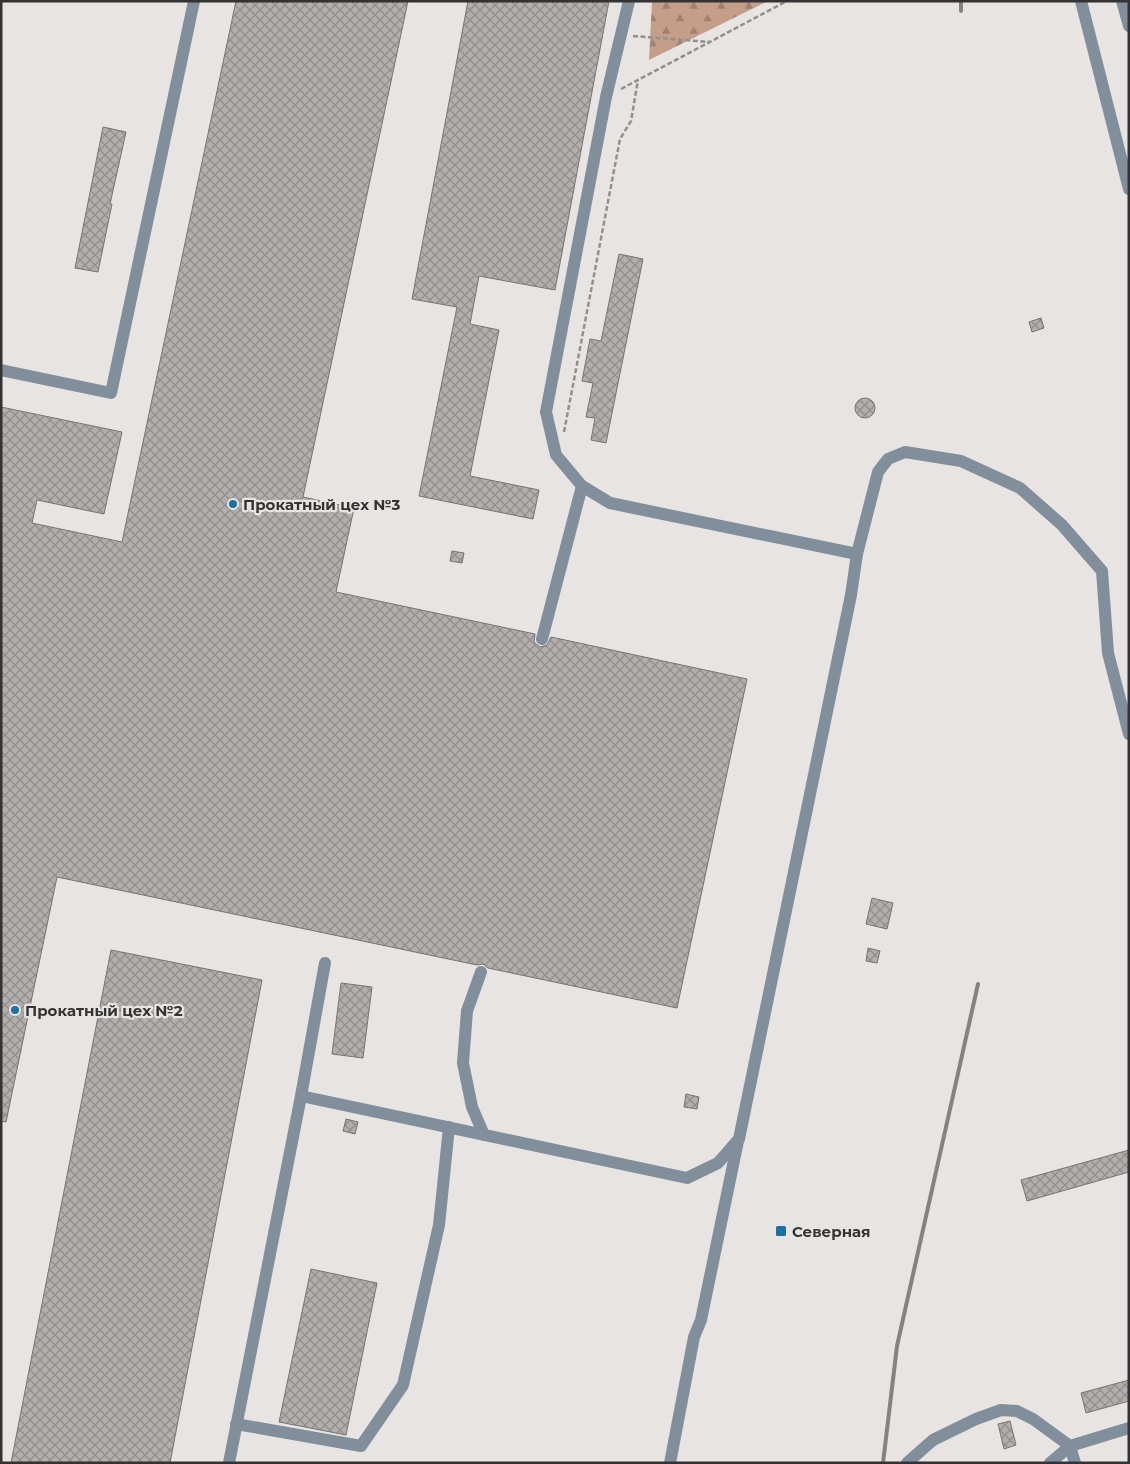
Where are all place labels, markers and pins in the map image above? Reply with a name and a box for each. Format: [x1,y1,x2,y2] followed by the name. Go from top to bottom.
[243,495,400,514] place label: Прокатный цех №3
[227,498,239,510] marker: Прокатный цех №3
[25,1001,183,1020] place label: Прокатный цех №2
[9,1004,21,1016] marker: Прокатный цех №2
[792,1222,871,1241] place label: Северная
[774,1224,788,1238] marker: Северная

